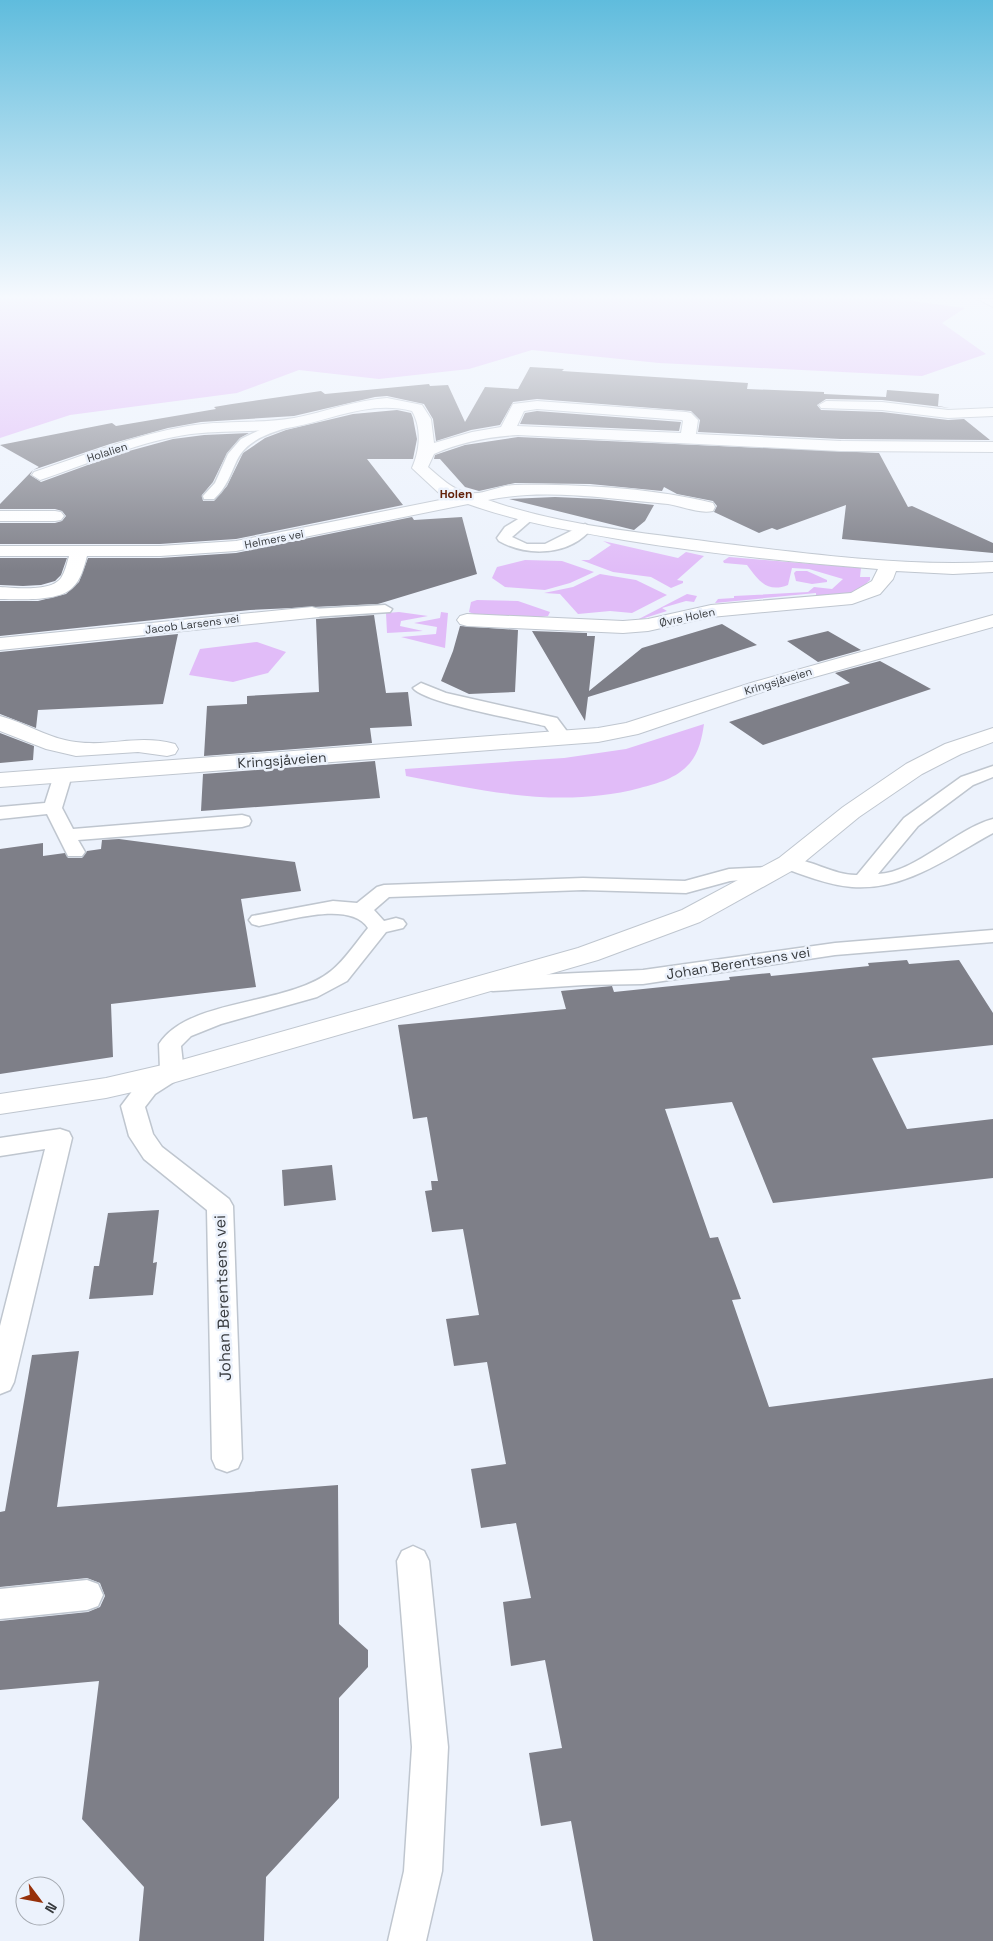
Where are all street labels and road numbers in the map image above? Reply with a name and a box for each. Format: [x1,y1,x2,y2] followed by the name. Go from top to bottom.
[85,439,129,465] street label: Holalien
[243,526,305,552] street label: Helmers vei
[658,604,716,630] street label: Øvre Holen
[144,611,240,637] street label: Jacob Larsens vei
[742,664,814,698] street label: Kringsjåveien
[237,748,327,772] street label: Kringsjåveien
[665,943,811,983] street label: Johan Berentsens vei
[209,1215,236,1381] street label: Johan Berentsens vei

